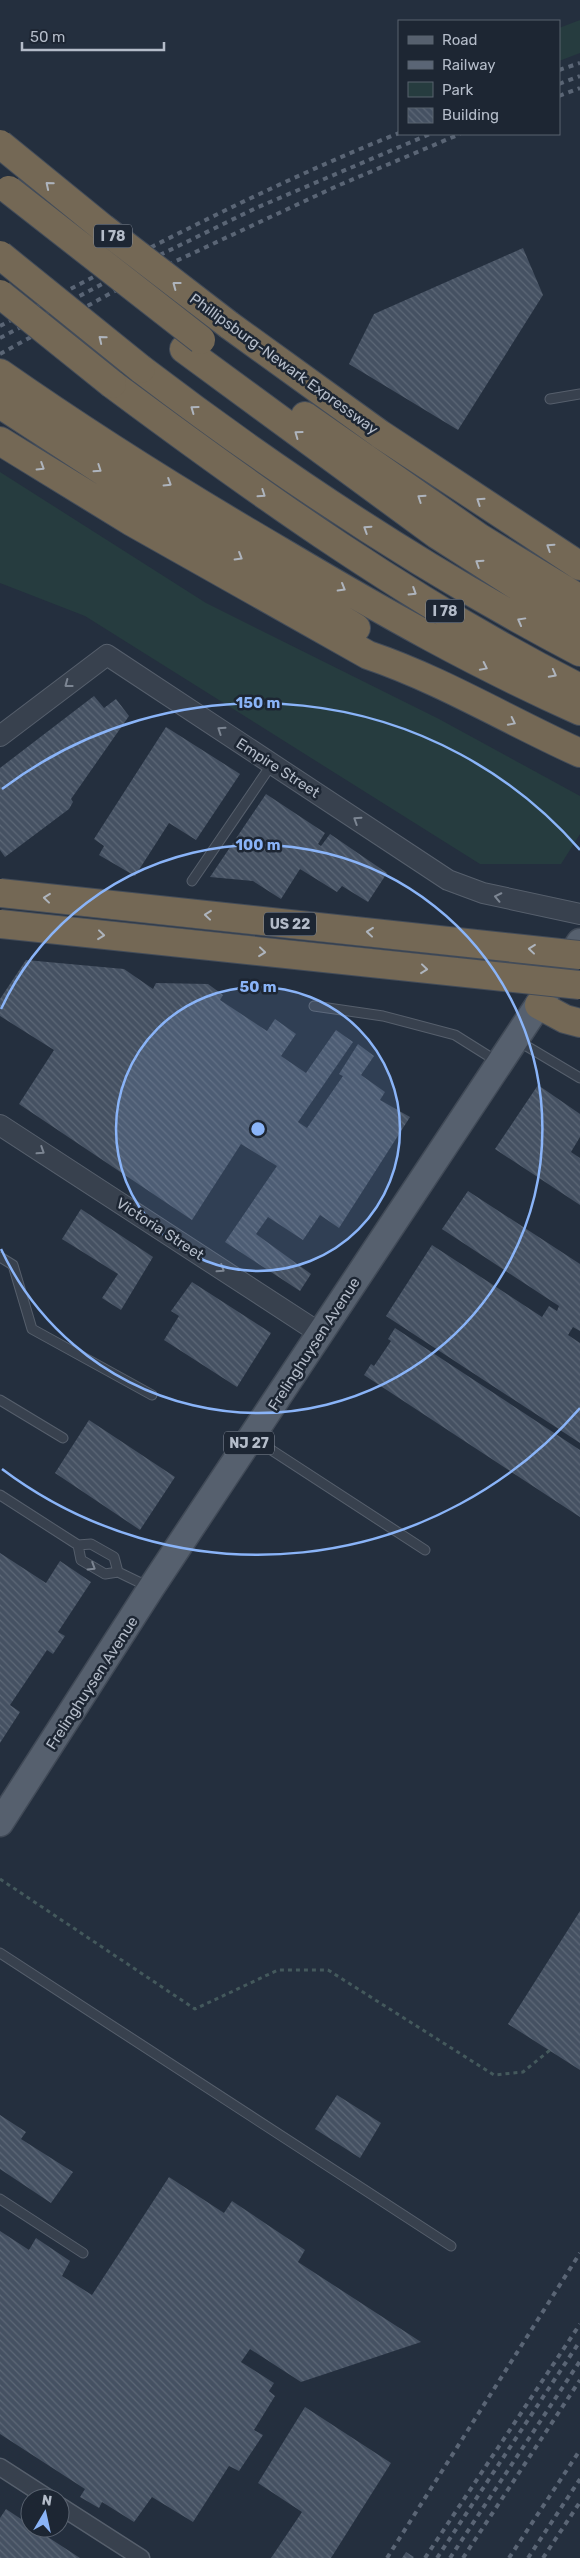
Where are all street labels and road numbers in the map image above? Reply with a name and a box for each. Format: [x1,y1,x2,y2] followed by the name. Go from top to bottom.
[94,225,132,248] road number: I 78
[186,290,382,438] street label: Phillipsburg-Newark Expressway
[426,600,464,622] road number: I 78
[233,734,323,802] street label: Empire Street
[264,912,316,936] road number: US 22
[113,1194,207,1264] street label: Victoria Street
[264,1274,364,1414] street label: Frelinghuysen Avenue
[224,1432,274,1455] road number: NJ 27
[42,1613,142,1753] street label: Frelinghuysen Avenue

